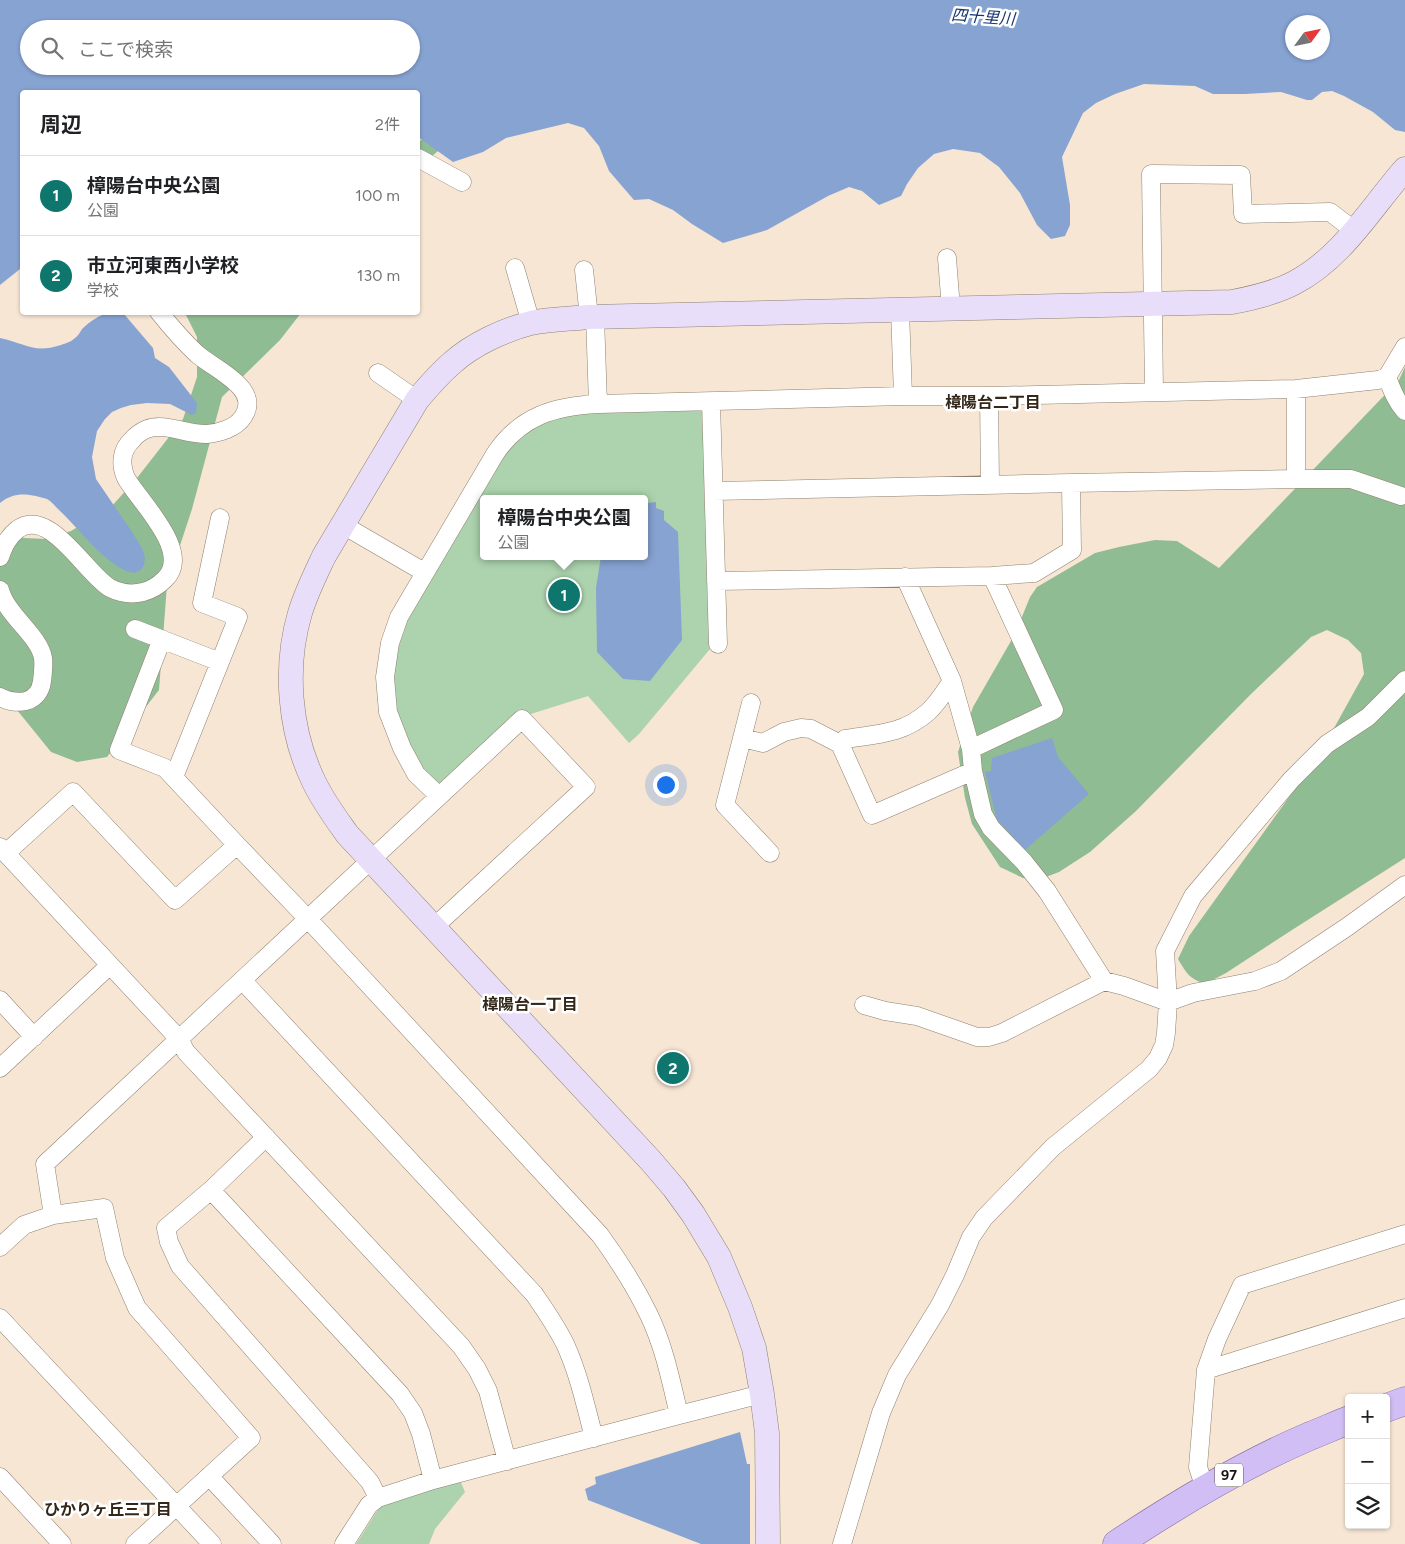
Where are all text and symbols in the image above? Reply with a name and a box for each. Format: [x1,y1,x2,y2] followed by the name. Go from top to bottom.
[950,5,1018,29] water label: 四十里川
[1285,15,1330,60] north arrow
[20,20,420,75] search box
[38,34,66,62] icon: search
[78,38,173,61] text: ここで検索
[40,112,82,137] text: 周辺
[375,115,400,134] text: 2件
[87,174,220,197] text: 樟陽台中央公園
[53,186,59,205] text: 1
[355,186,400,205] text: 100 m
[87,201,119,220] text: 公園
[87,254,239,277] text: 市立河東西小学校
[51,266,61,285] text: 2
[357,266,400,285] text: 130 m
[87,281,119,300] text: 学校
[945,393,1041,412] district label: 樟陽台二丁目
[480,495,648,560] popup
[497,506,631,529] text: 樟陽台中央公園
[497,533,530,552] text: 公園
[548,576,580,614] pin: 1
[653,772,679,798] your location
[482,995,578,1014] district label: 樟陽台一丁目
[657,1049,689,1087] pin: 2
[1345,1394,1390,1529] map controls
[1345,1394,1390,1439] button: +
[1345,1439,1390,1484] button: −
[1215,1464,1243,1486] road number: 97
[1345,1484,1390,1529] button: layers
[44,1500,172,1519] district label: ひかりヶ丘三丁目

